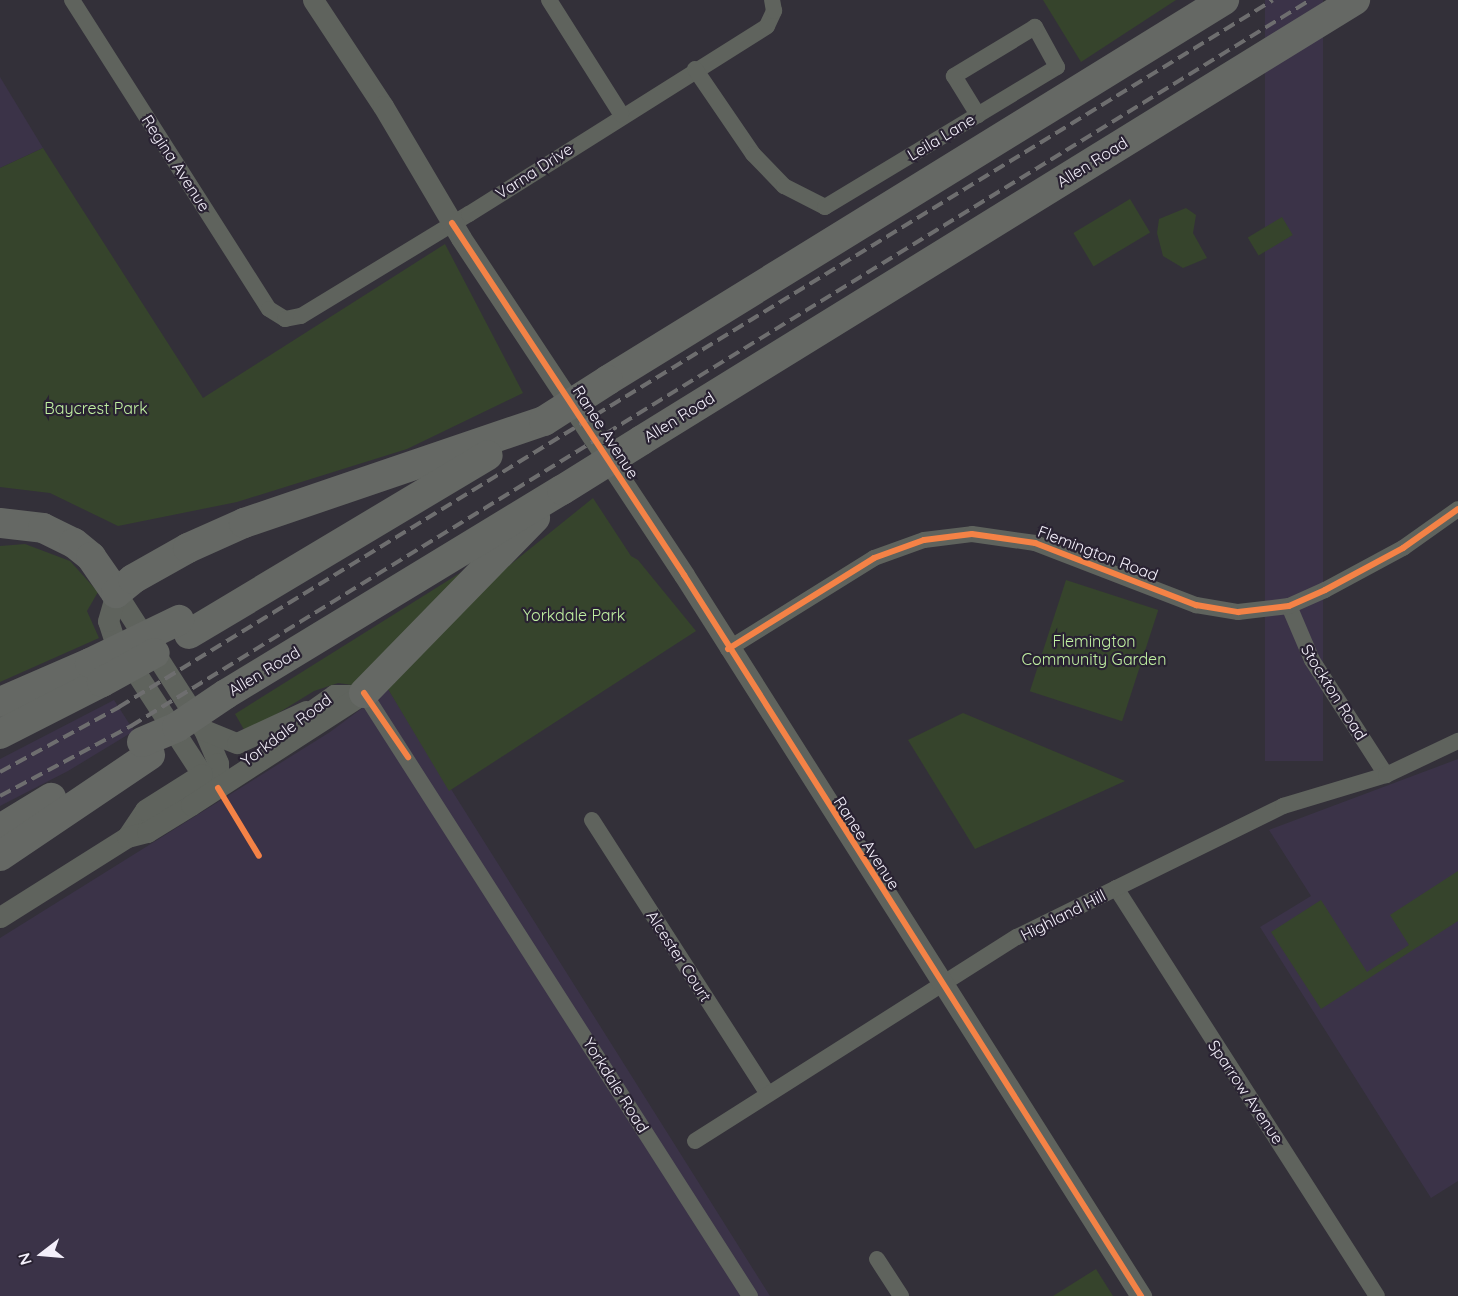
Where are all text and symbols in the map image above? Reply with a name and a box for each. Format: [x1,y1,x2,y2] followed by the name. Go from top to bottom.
[904,109,978,165] street label: Leila Lane
[138,111,214,215] street label: Regina Avenue
[1053,133,1131,191] street label: Allen Road
[492,139,576,203] street label: Varna Drive
[569,382,643,482] street label: Ranee Avenue
[640,388,718,446] street label: Allen Road
[44,398,148,418] park label: Baycrest Park
[1035,521,1161,585] street label: Flemington Road
[523,605,625,625] park label: Yorkdale Park
[1022,631,1166,669] park label: Flemington Community Garden
[1297,641,1371,743] street label: Stockton Road
[225,642,303,700] street label: Allen Road
[237,690,335,770] street label: Yorkdale Road
[830,793,904,893] street label: Ranee Avenue
[1017,885,1109,945] street label: Highland Hill
[643,907,715,1005] street label: Alcester Court
[579,1034,653,1136] street label: Yorkdale Road
[1204,1036,1288,1148] street label: Sparrow Avenue
[12,1224,72,1284] north arrow
[13,1251,36,1267] text: N

